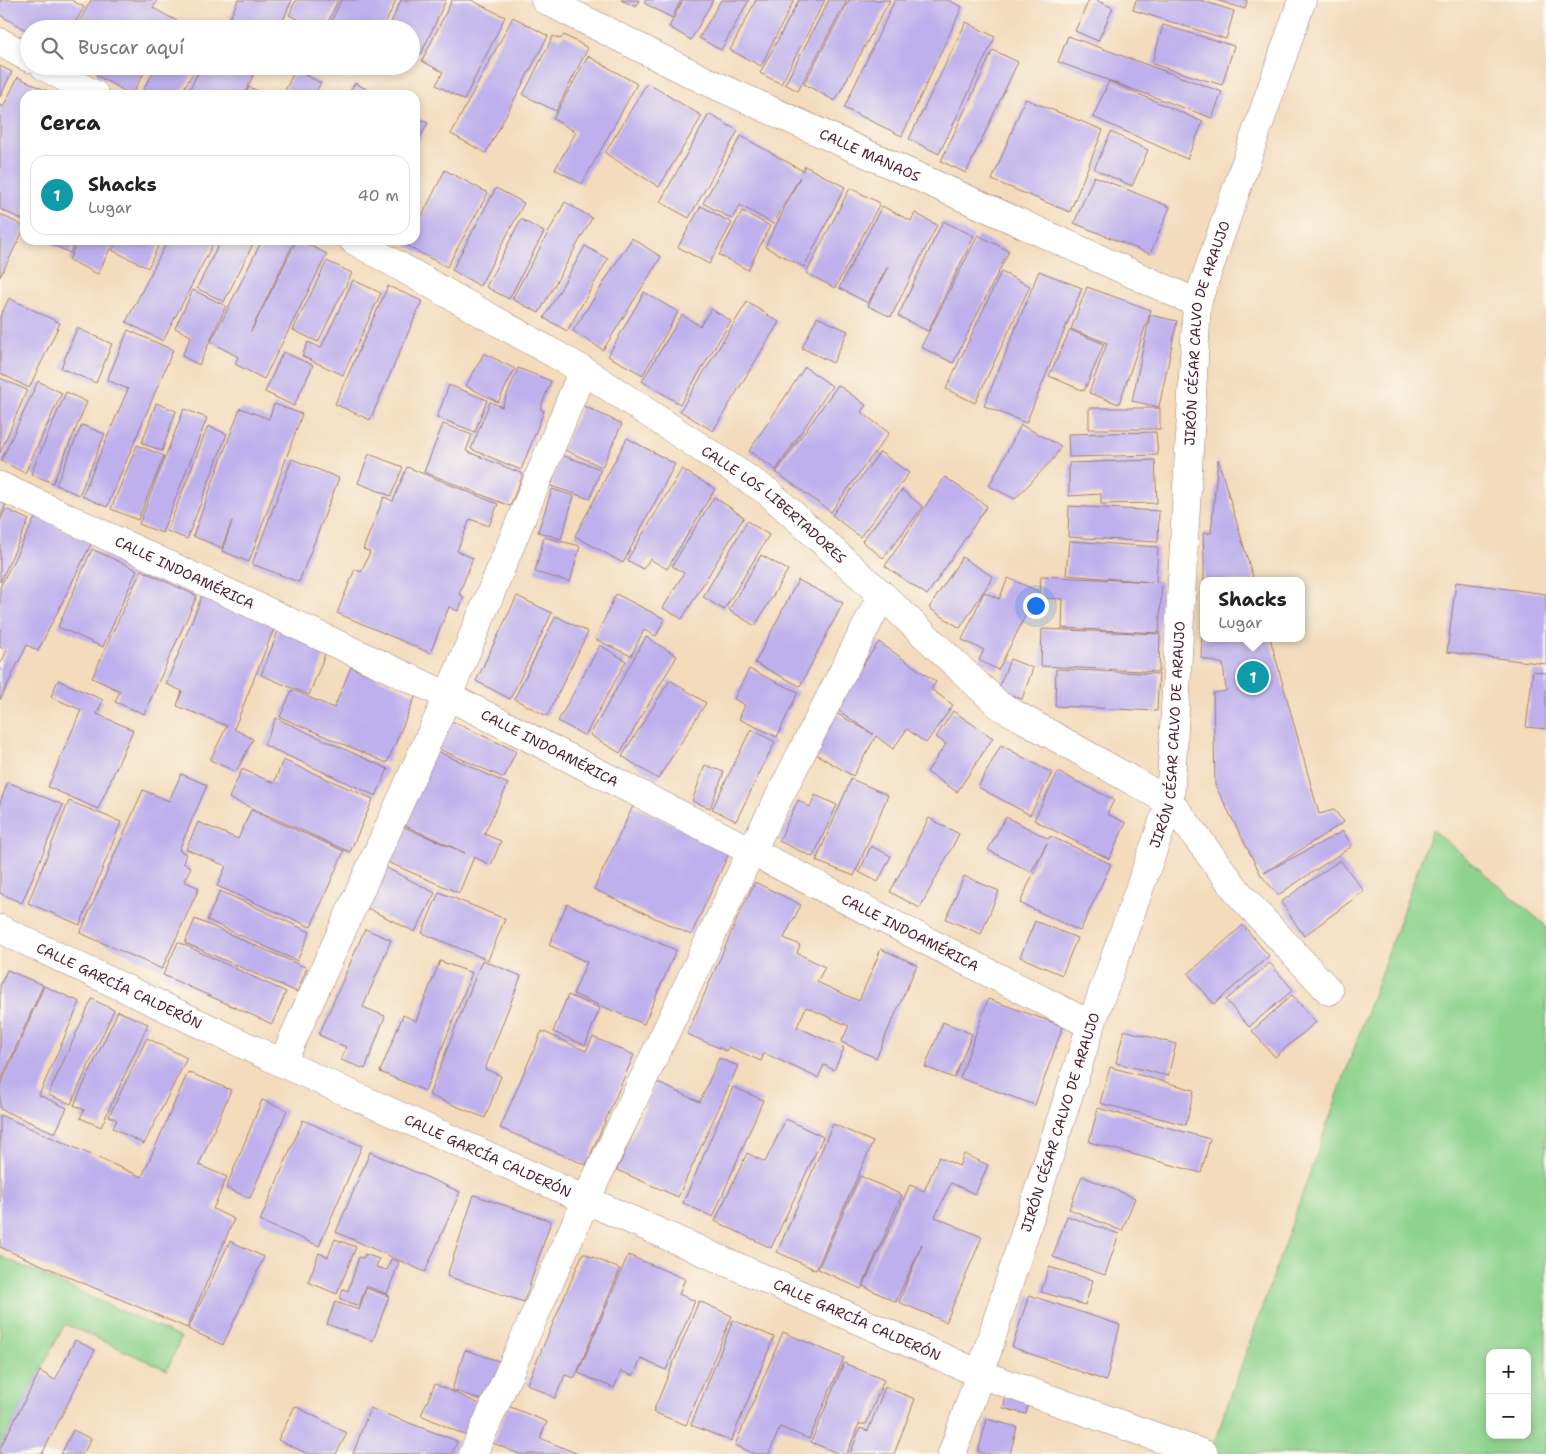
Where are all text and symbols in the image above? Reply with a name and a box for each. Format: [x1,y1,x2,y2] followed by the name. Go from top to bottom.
[20,20,420,75] search box
[38,34,66,62] icon: search
[78,35,184,60] text: Buscar aquí
[40,109,101,137] text: Cerca
[817,124,923,186] street label: CALLE MANAOS
[88,172,157,197] text: Shacks
[53,185,61,206] text: 1
[357,185,399,206] text: 40 m
[88,197,132,218] text: Lugar
[1180,218,1234,446] street label: JIRÓN CÉSAR CALVO DE ARAUJO
[698,442,850,567] street label: CALLE LOS LIBERTADORES
[112,532,257,613] street label: CALLE INDOAMÉRICA
[1200,577,1305,642] popup
[1218,587,1287,612] text: Shacks
[1023,593,1049,619] your location
[1218,612,1263,633] text: Lugar
[1145,621,1189,850] street label: JIRÓN CÉSAR CALVO DE ARAUJO
[1237,658,1269,696] pin: 1
[478,705,621,791] street label: CALLE INDOAMÉRICA
[839,890,982,975] street label: CALLE INDOAMÉRICA
[34,939,205,1033] street label: CALLE GARCÍA CALDERÓN
[1017,1010,1104,1234] street label: JIRÓN CÉSAR CALVO DE ARAUJO
[402,1110,574,1201] street label: CALLE GARCÍA CALDERÓN
[771,1275,944,1365] street label: CALLE GARCÍA CALDERÓN
[1486,1349,1531,1439] map controls
[1486,1349,1531,1394] button: +
[1486,1394,1531,1439] button: −

